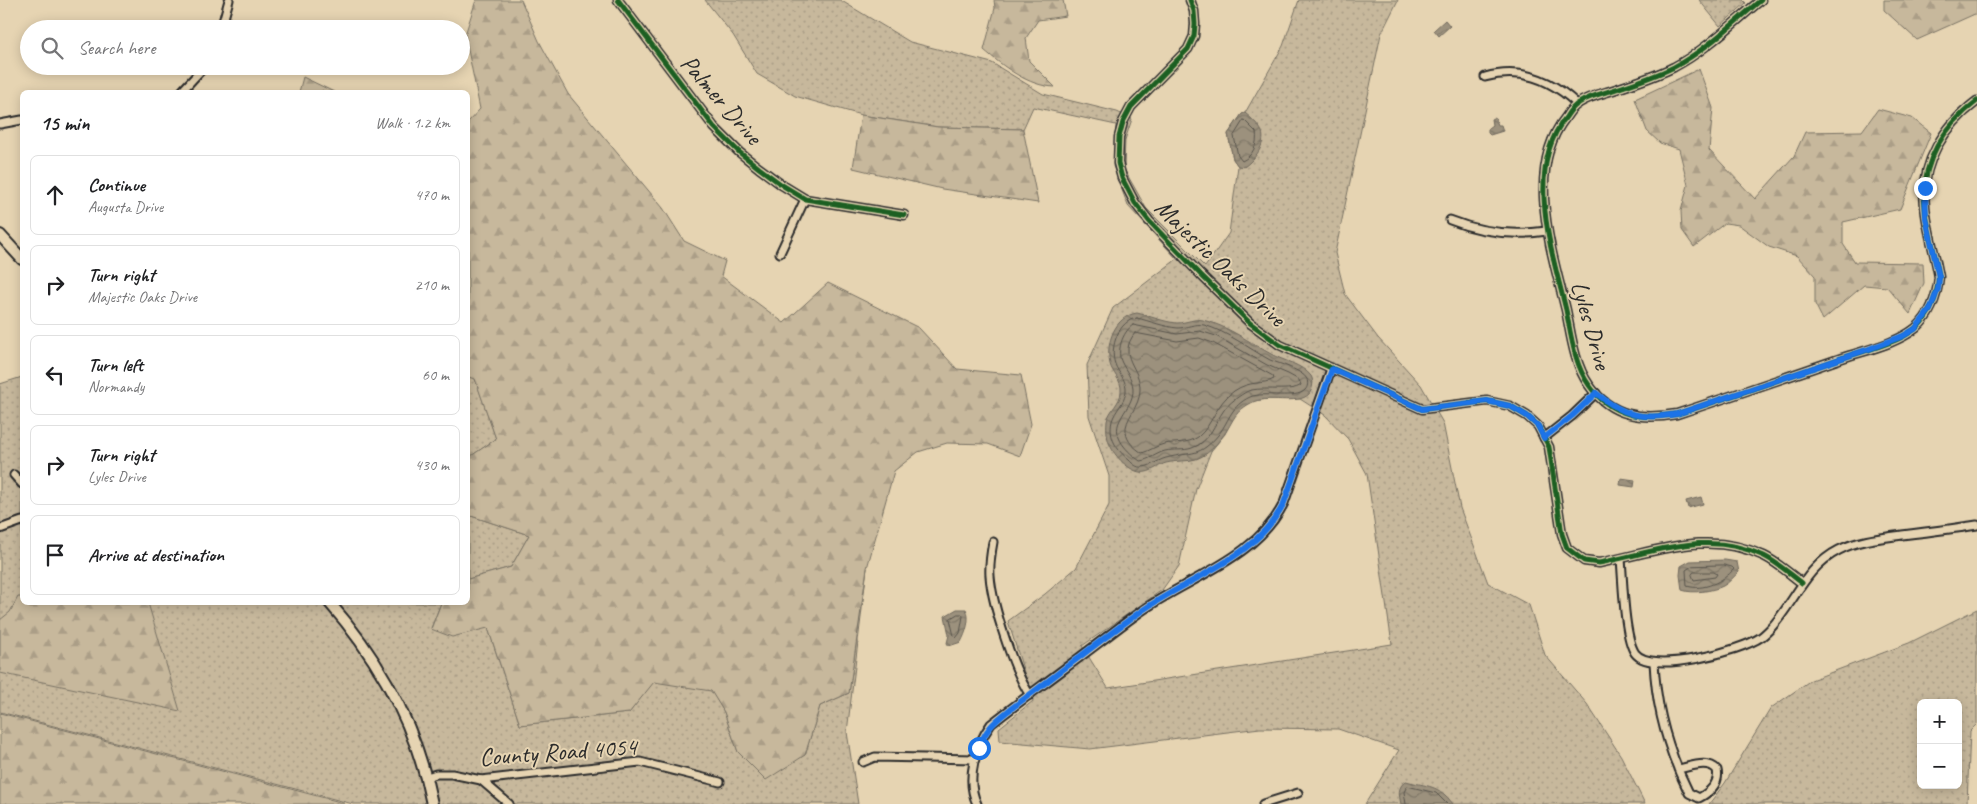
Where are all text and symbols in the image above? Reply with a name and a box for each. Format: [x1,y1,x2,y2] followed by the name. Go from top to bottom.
[20,20,470,75] search box
[38,34,66,62] icon: search
[78,36,155,60] text: Search here
[673,48,770,153] street label: Palmer Drive
[40,110,89,136] text: 15 min
[375,113,450,133] text: Walk · 1.2 km
[88,173,145,197] text: Continue
[1914,177,1937,200] route end
[41,181,69,209] icon: ahead
[415,185,449,205] text: 470 m
[1148,192,1294,335] street label: Majestic Oaks Drive
[88,197,163,217] text: Augusta Drive
[88,263,155,287] text: Turn right
[41,271,69,299] icon: right
[415,275,449,295] text: 210 m
[1563,278,1619,375] street label: Lyles Drive
[88,287,197,307] text: Majestic Oaks Drive
[88,353,143,377] text: Turn left
[41,361,69,389] icon: left
[422,365,449,385] text: 60 m
[88,377,144,397] text: Normandy
[88,443,155,467] text: Turn right
[41,451,69,479] icon: right
[415,455,449,475] text: 430 m
[88,467,146,487] text: Lyles Drive
[41,541,69,569] icon: arrive
[88,543,224,567] text: Arrive at destination
[1917,699,1962,789] map controls
[1917,699,1962,744] button: +
[478,730,641,773] street label: County Road 4054
[968,737,991,760] route start
[1917,744,1962,789] button: −

